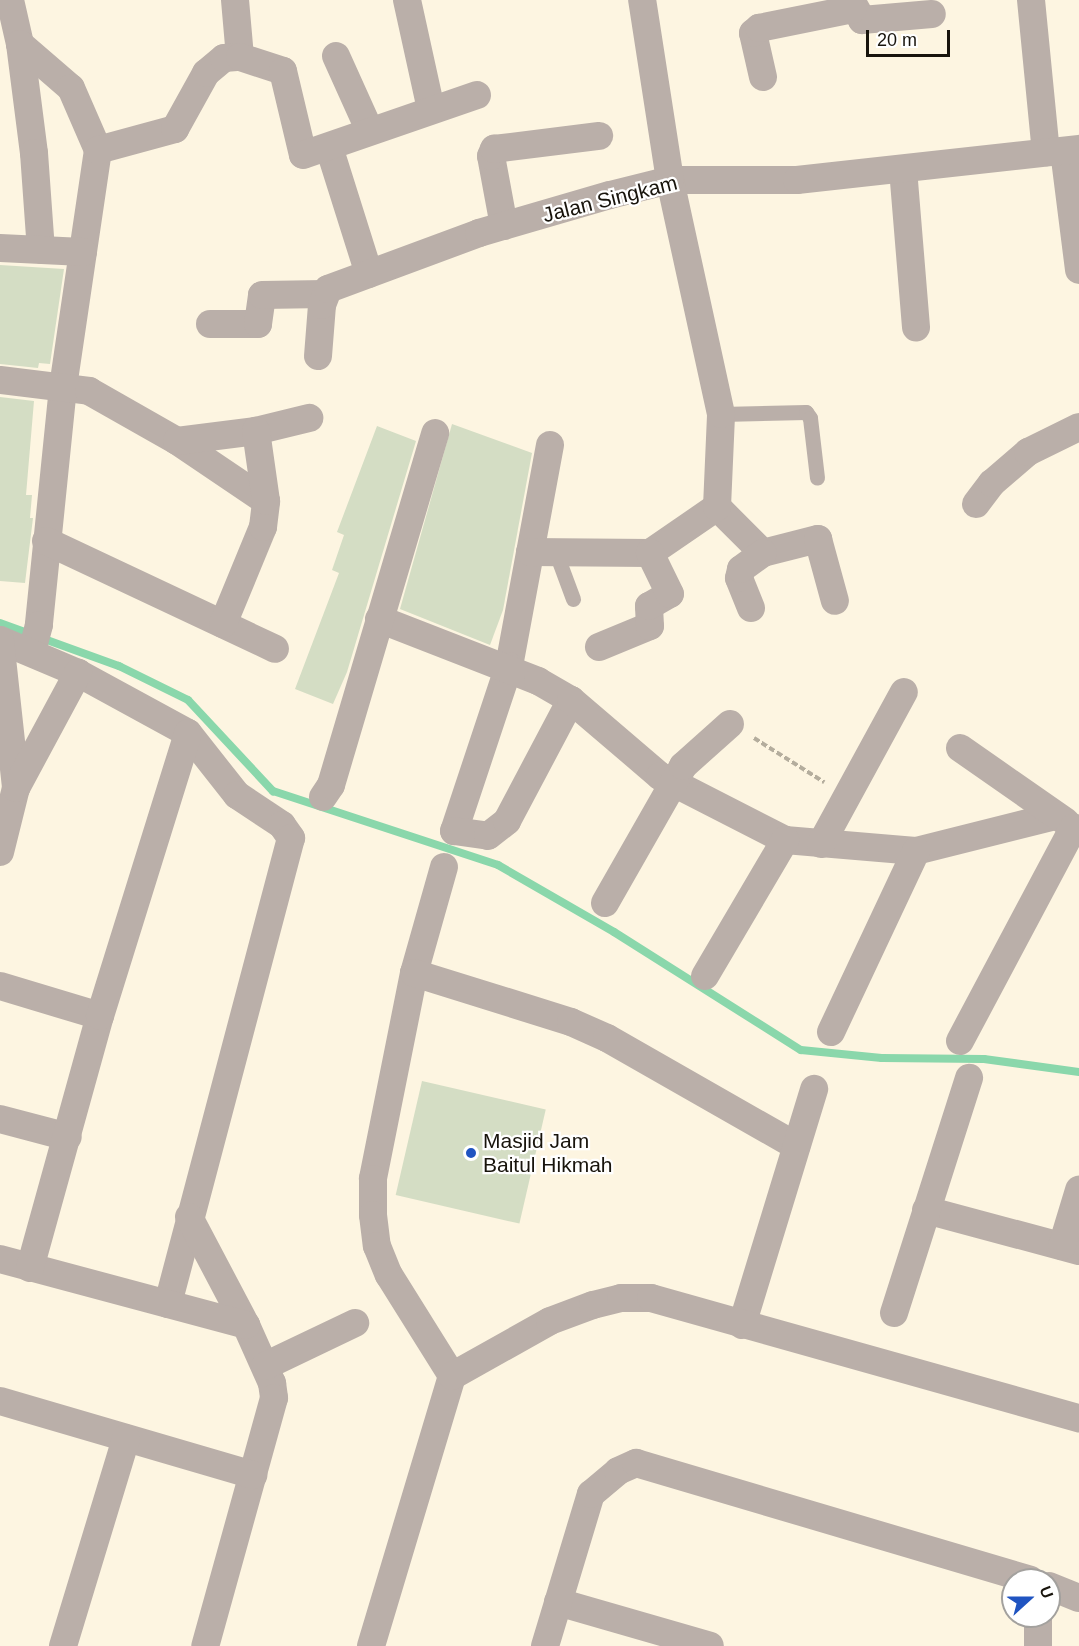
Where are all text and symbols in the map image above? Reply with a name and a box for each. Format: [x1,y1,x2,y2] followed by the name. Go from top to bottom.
[869,18,953,56] scale bar
[877,30,917,50] text: 20 m
[540,170,680,228] street label: Jalan Singkam
[483,1128,613,1178] place label: Masjid Jam Baitul Hikmah
[464,1146,478,1160] marker: Masjid Jam Baitul Hikmah
[1001,1568,1061,1628] north arrow
[1036,1584,1056,1601] text: U

